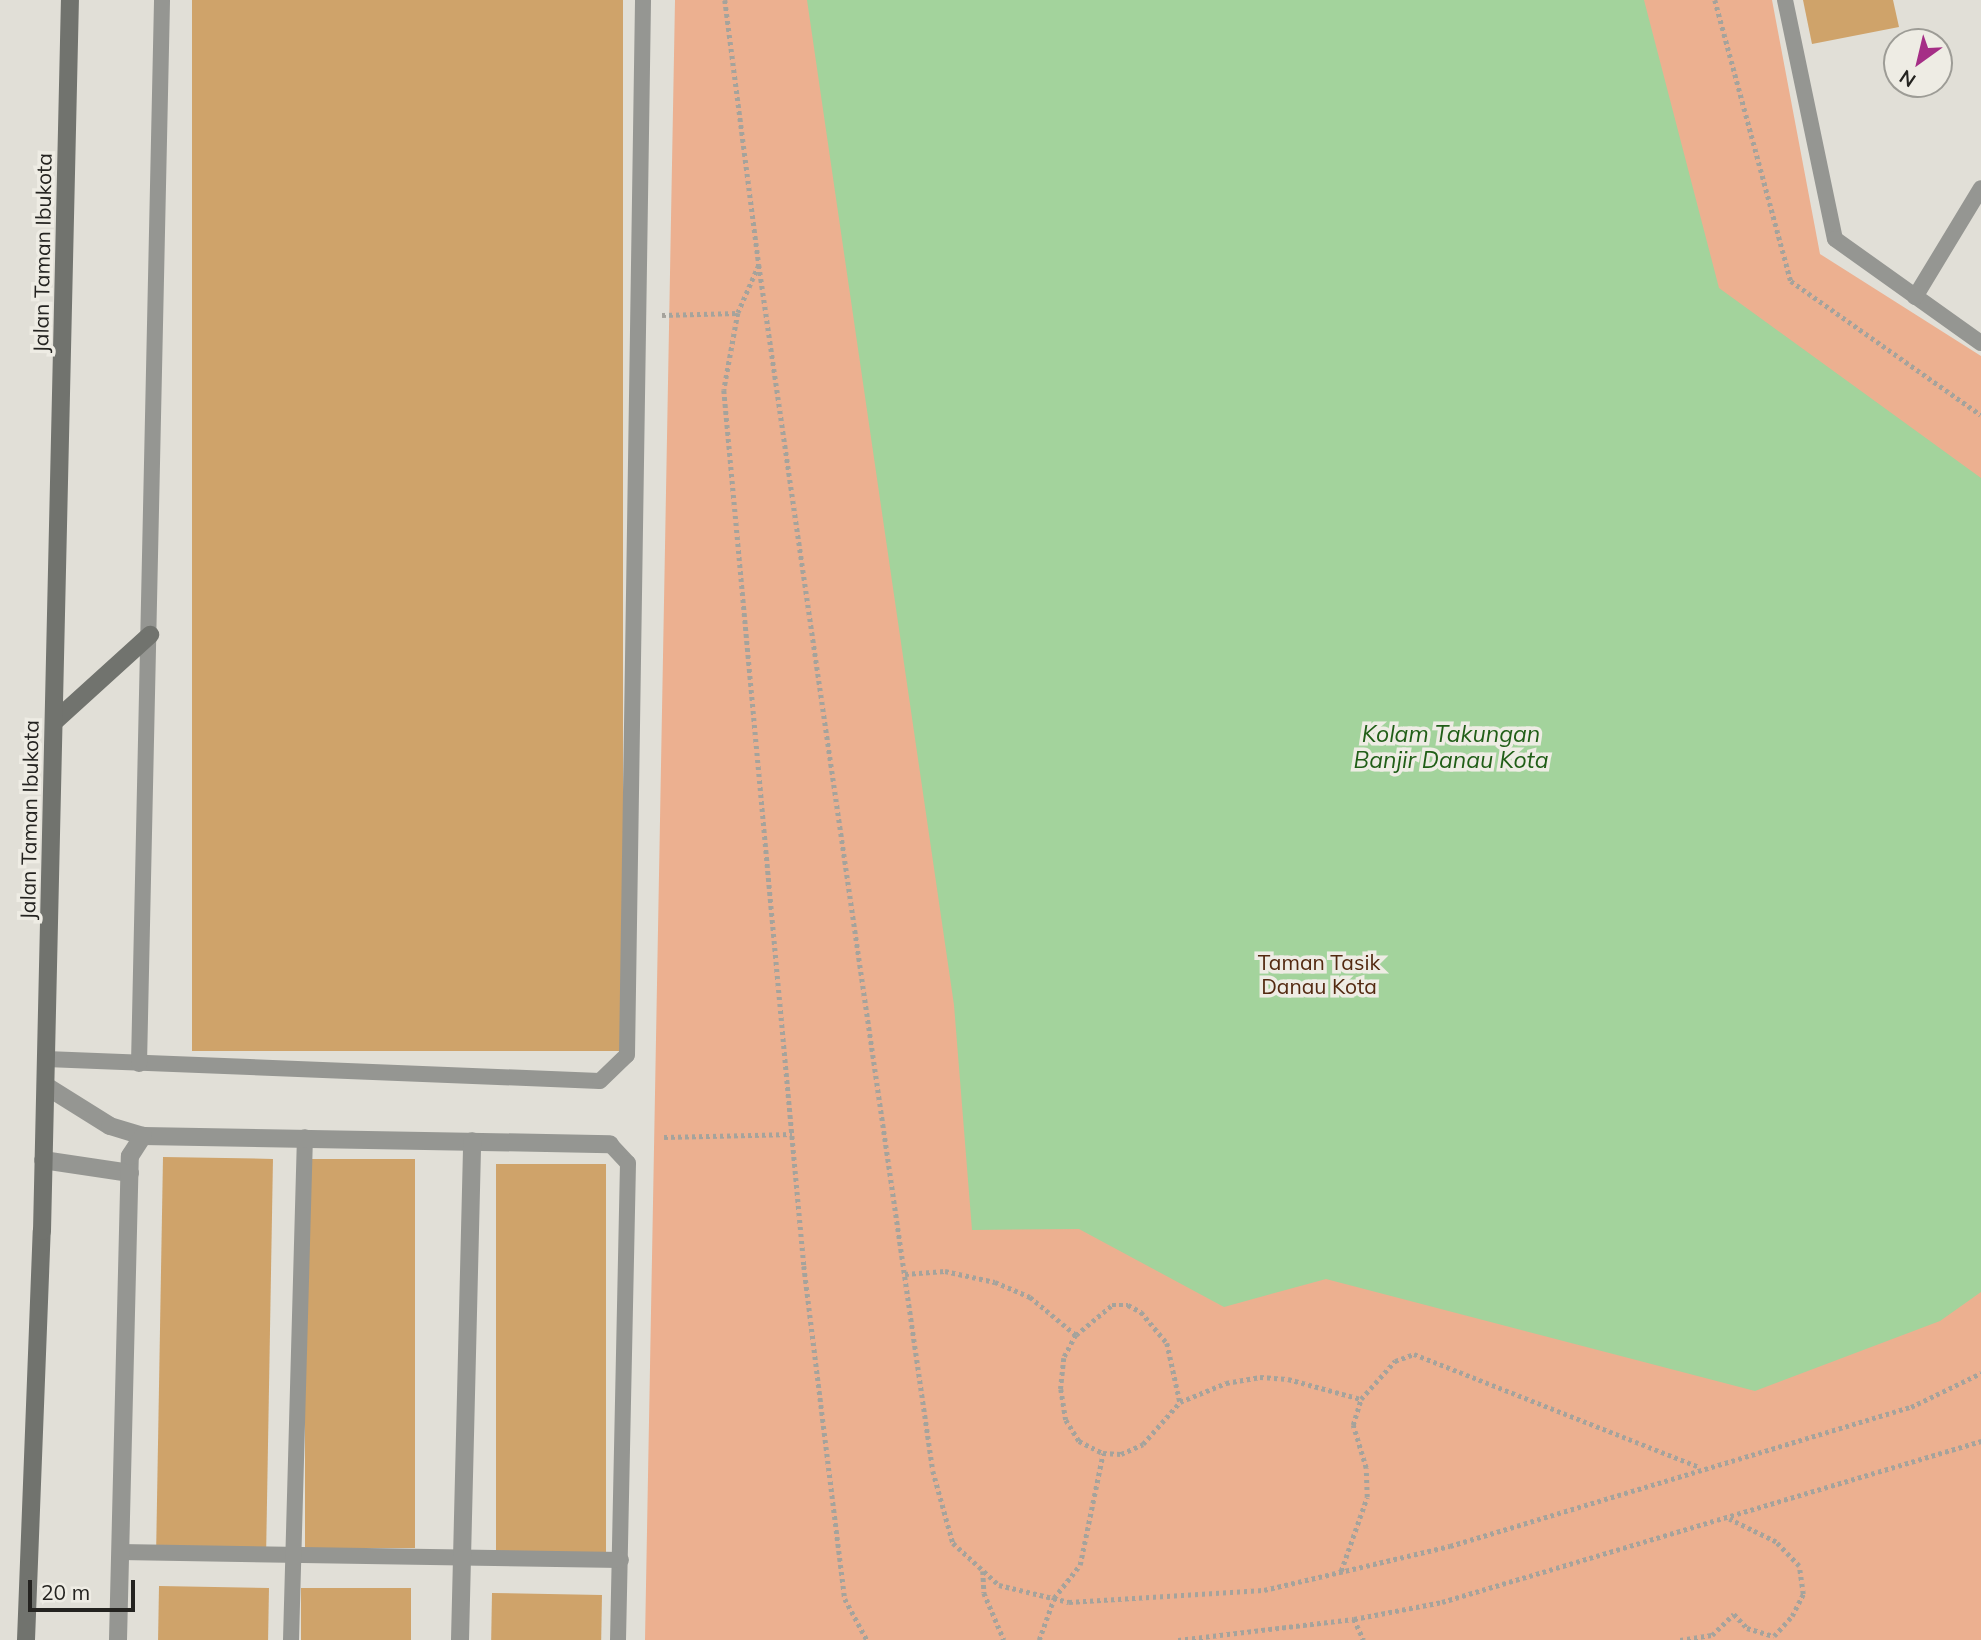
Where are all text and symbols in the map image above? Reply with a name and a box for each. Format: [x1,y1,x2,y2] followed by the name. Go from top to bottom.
[1883,28,1953,98] north arrow
[1895,65,1920,93] text: N
[28,153,56,353] street label: Jalan Taman Ibukota
[15,720,43,920] street label: Jalan Taman Ibukota
[1354,720,1548,774] water label: Kolam Takungan Banjir Danau Kota
[1258,949,1380,999] park label: Taman Tasik Danau Kota
[32,1566,138,1610] scale bar
[41,1579,90,1605] text: 20 m

